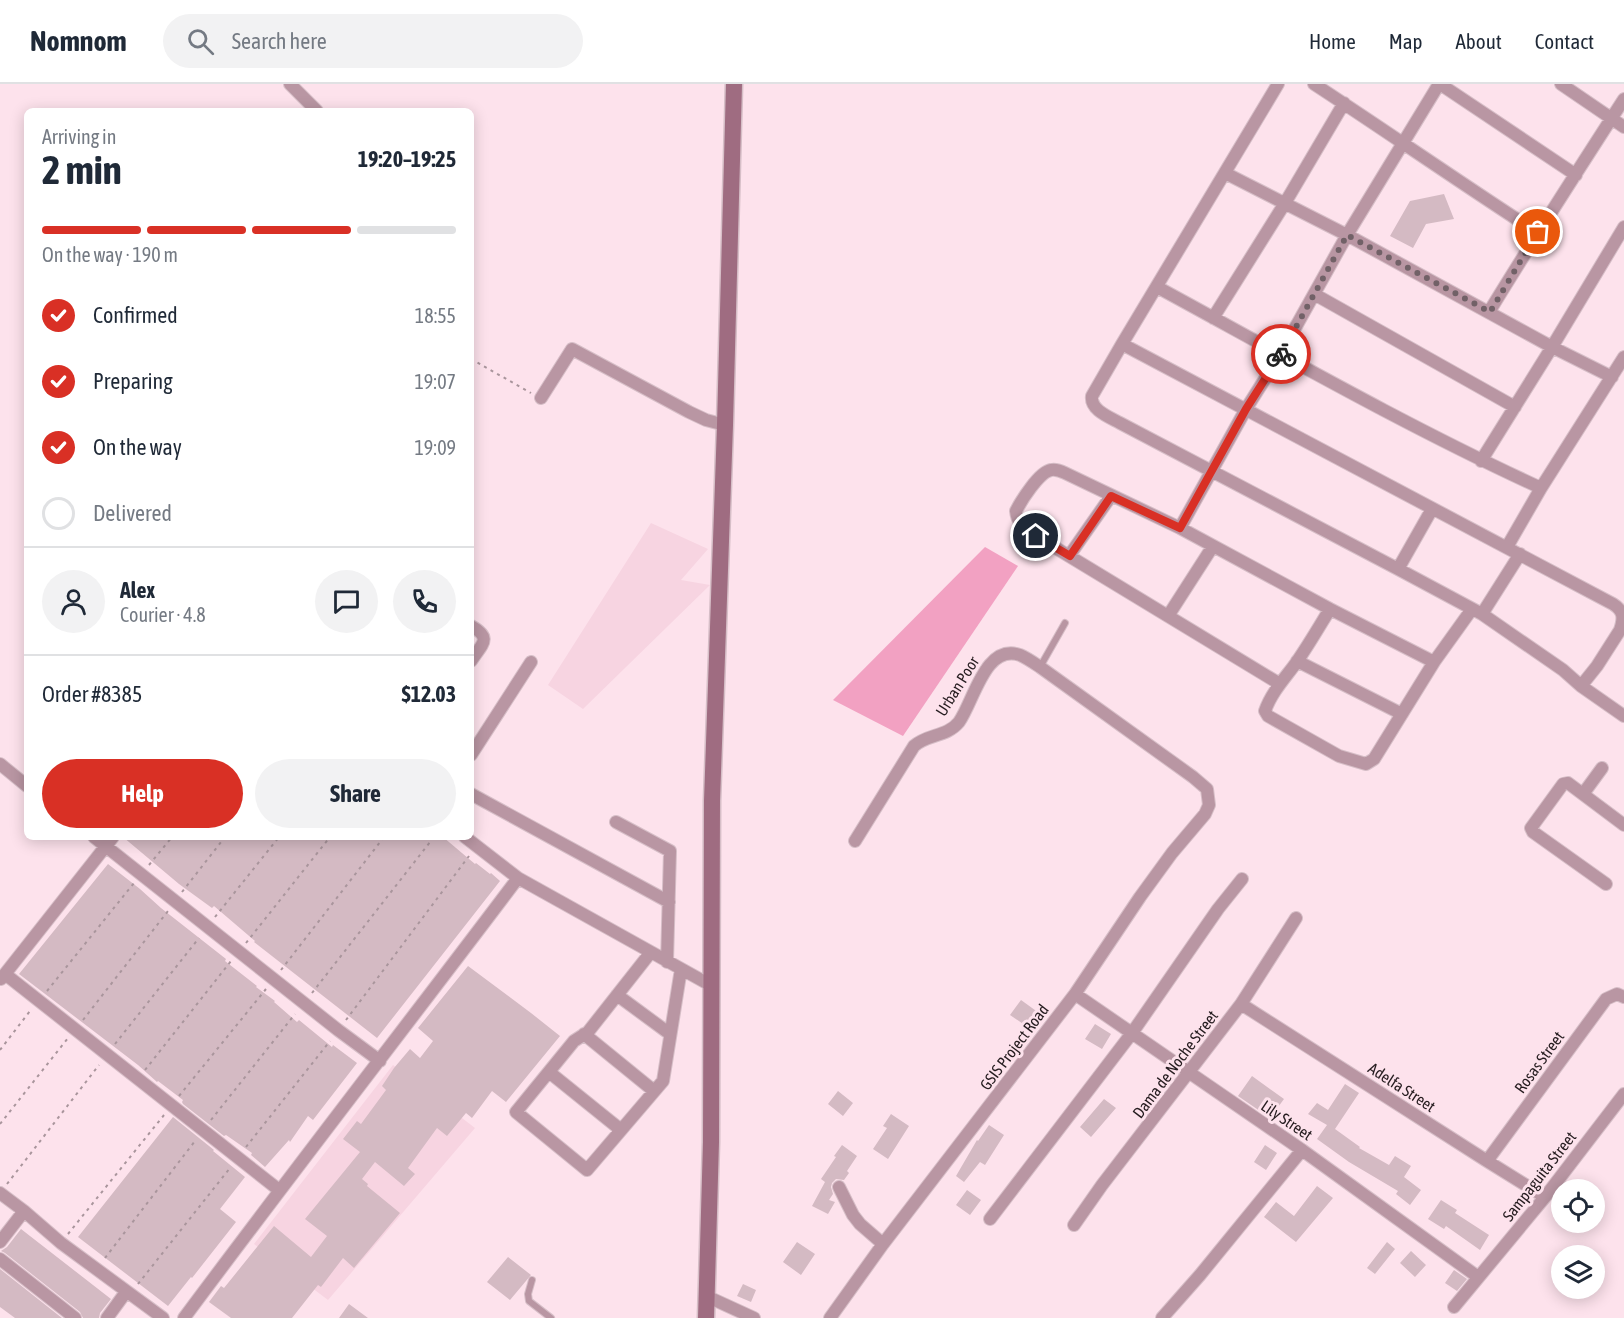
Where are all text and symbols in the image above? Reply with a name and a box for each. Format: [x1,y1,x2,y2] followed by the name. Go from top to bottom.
[163,14,583,68] search box
[30,25,127,57] text: Nomnom
[184,25,217,58] icon: search
[232,28,327,54] text: Search here
[1309,29,1356,53] text: Home
[1389,29,1423,53] text: Map
[1456,29,1502,53] text: About
[1535,29,1594,53] text: Contact
[42,125,116,148] text: Arriving in
[358,146,456,172] text: 19:20–19:25
[42,148,122,192] text: 2 min
[1512,206,1563,257] pin
[1521,215,1554,248] icon: bag
[42,243,178,266] text: On the way · 190 m
[42,299,75,332] icon: check
[93,302,178,328] text: Confirmed
[415,304,456,327] text: 18:55
[1251,324,1311,384] courier
[1265,338,1298,371] icon: bike
[42,365,75,398] icon: check
[93,368,173,394] text: Preparing
[414,370,456,393] text: 19:07
[42,431,75,464] icon: check
[93,434,182,460] text: On the way
[414,436,456,459] text: 19:09
[93,500,172,526] text: Delivered
[1010,510,1061,561] pin
[1019,519,1052,552] icon: home
[42,570,105,633] button: person
[315,570,378,633] button: chat
[393,570,456,633] button: phone
[120,577,155,603] text: Alex
[120,603,206,626] text: Courier · 4.8
[932,653,982,719] street label: Urban Poor
[42,681,142,707] text: Order #8385
[401,681,456,707] text: $12.03
[42,759,243,828] button: Help
[255,759,456,828] button: Share
[976,1001,1053,1094] street label: GSIS Project Road
[1129,1006,1221,1121] street label: Dama de Noche Street
[1511,1027,1568,1096] street label: Rosas Street
[1365,1059,1439,1115] street label: Adelfa Street
[1257,1096,1316,1145] street label: Lily Street
[1499,1127,1580,1225] street label: Sampaguita Street
[1551,1179,1605,1299] map controls
[1551,1179,1605,1233] button: locate
[1551,1245,1605,1299] button: layers

